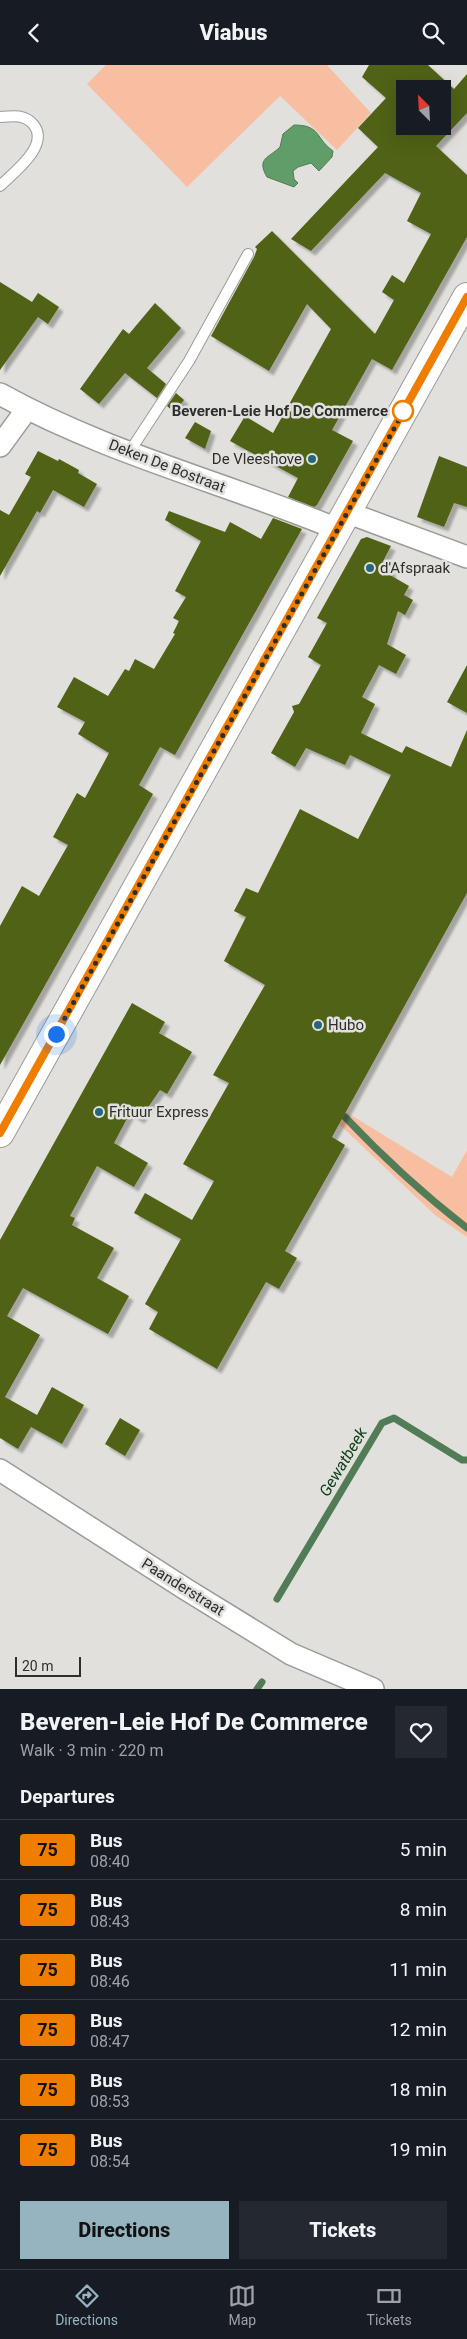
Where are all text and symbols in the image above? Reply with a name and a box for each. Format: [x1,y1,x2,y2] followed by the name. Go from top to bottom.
[20,19,48,47] icon: back
[419,19,447,47] icon: search
[199,20,268,45] text: Viabus
[396,80,451,135] north arrow
[396,80,451,135] map controls
[392,400,414,422] marker: Beveren-Leie Hof De Commerce
[172,402,388,420] place label: Beveren-Leie Hof De Commerce
[106,436,228,497] street label: Deken De Bostraat
[212,450,302,468] place label: De Vleeshove
[306,453,318,465] marker: De Vleeshove
[380,559,450,577] place label: d'Afspraak
[364,562,376,574] marker: d'Afspraak
[328,1016,364,1034] place label: Hubo
[312,1019,324,1031] marker: Hubo
[44,1022,69,1047] your location
[109,1103,209,1121] place label: Frituur Express
[93,1106,105,1118] marker: Frituur Express
[315,1423,372,1500] water label: Gewatbeek
[138,1554,228,1620] street label: Paanderstraat
[15,1654,81,1677] scale bar
[22,1658,54,1674] text: 20 m
[395,1706,447,1758] button: heart
[20,1708,368,1736] text: Beveren-Leie Hof De Commerce
[20,1741,164,1760] text: Walk · 3 min · 220 m
[20,1785,115,1808] text: Departures
[90,1829,123,1852] text: Bus
[400,1838,447,1861] text: 5 min
[37,1839,58,1860] text: 75
[90,1852,130,1871] text: 08:40
[90,1889,123,1912] text: Bus
[400,1898,447,1921] text: 8 min
[37,1899,58,1920] text: 75
[90,1912,130,1931] text: 08:43
[90,1949,123,1972] text: Bus
[389,1958,447,1981] text: 11 min
[37,1959,58,1980] text: 75
[90,1972,130,1991] text: 08:46
[90,2009,123,2032] text: Bus
[389,2018,447,2041] text: 12 min
[37,2019,58,2040] text: 75
[90,2032,130,2051] text: 08:47
[90,2069,123,2092] text: Bus
[389,2078,447,2101] text: 18 min
[37,2079,58,2100] text: 75
[90,2092,130,2111] text: 08:53
[90,2129,123,2152] text: Bus
[389,2138,447,2161] text: 19 min
[37,2139,58,2160] text: 75
[90,2152,130,2171] text: 08:54
[20,2201,229,2259] button: Directions
[239,2201,447,2259] button: Tickets
[55,2282,118,2328] tab: Directions
[228,2282,256,2328] tab: Map
[367,2282,412,2328] tab: Tickets

